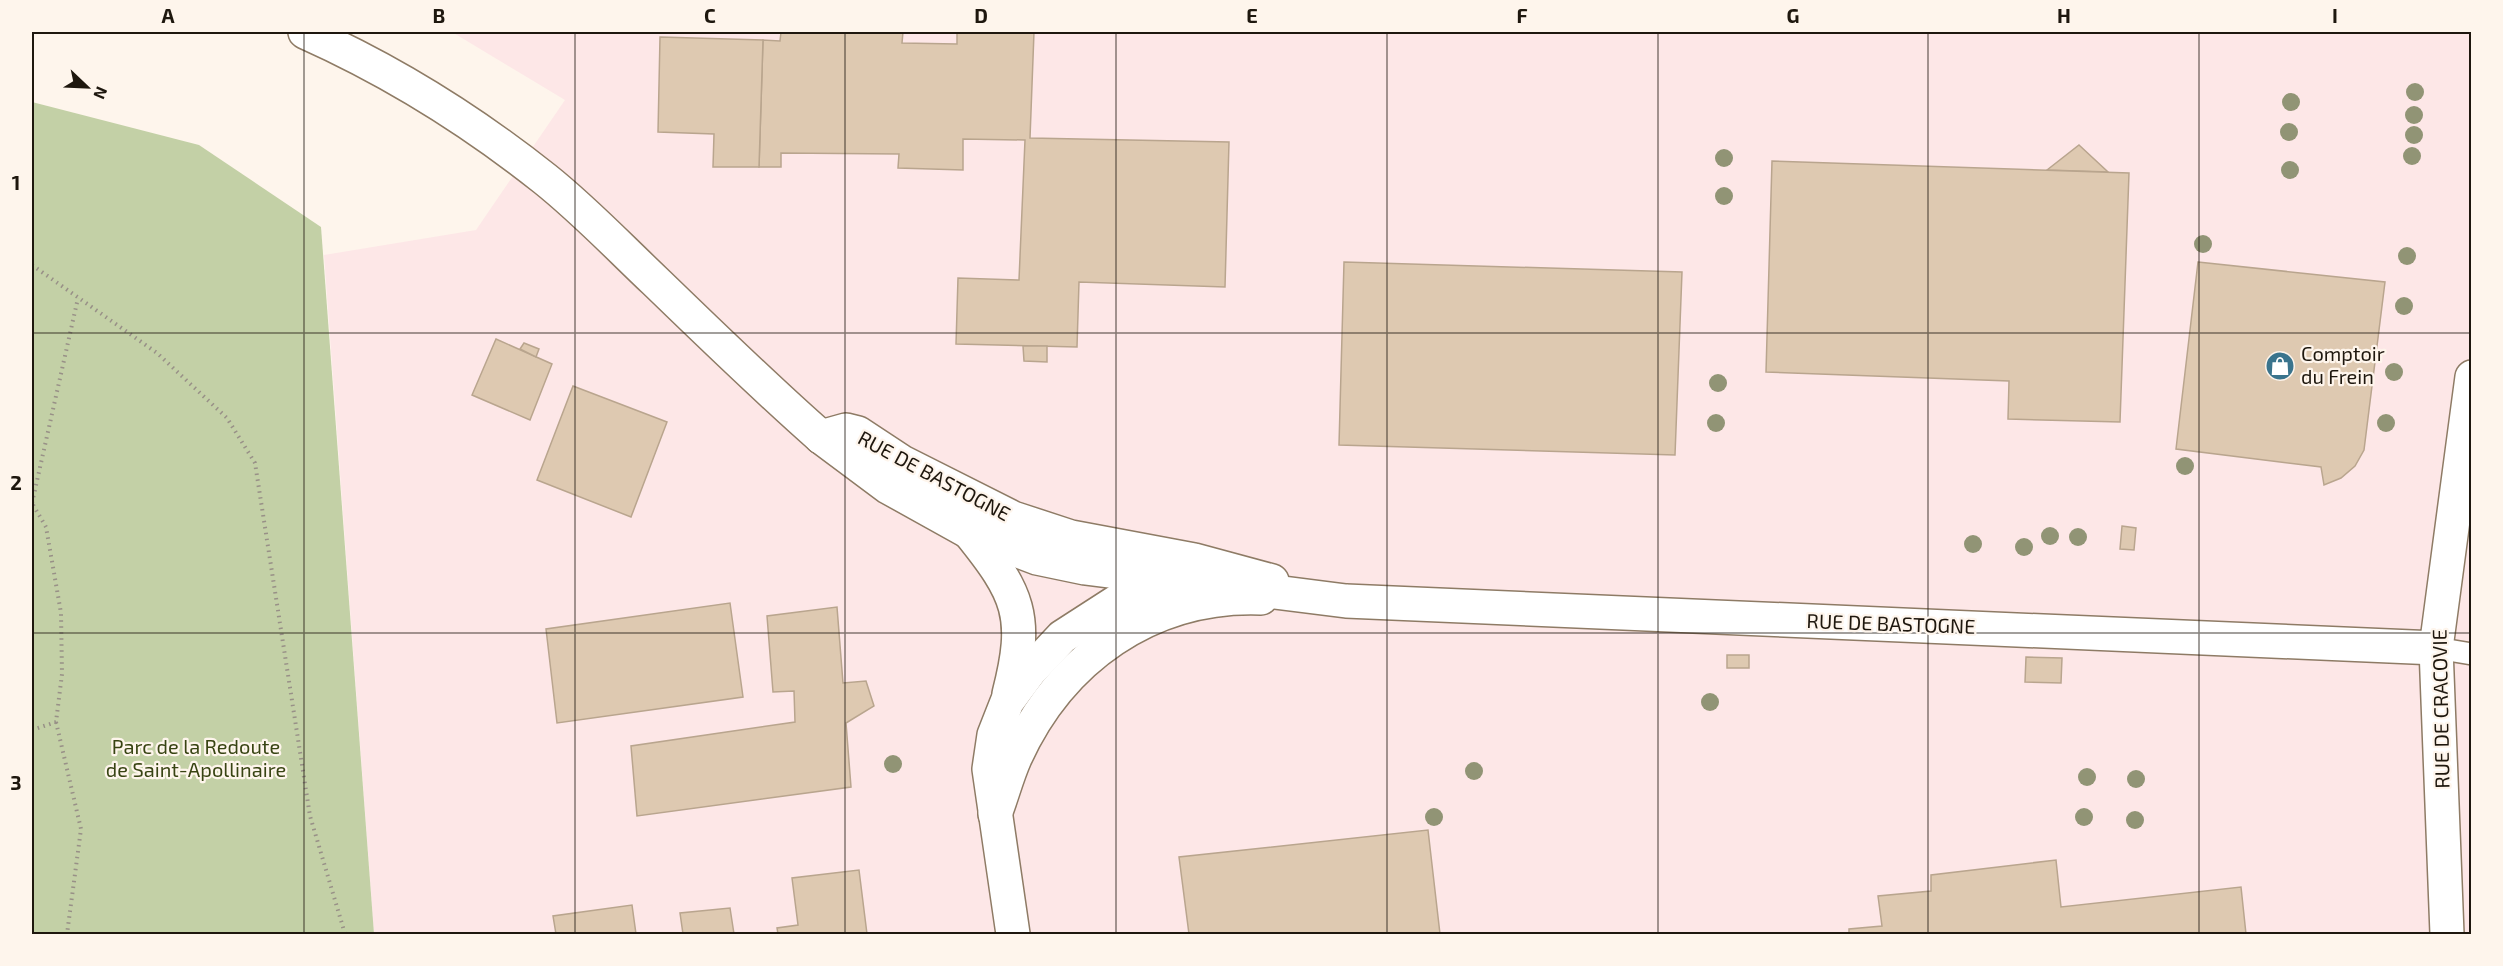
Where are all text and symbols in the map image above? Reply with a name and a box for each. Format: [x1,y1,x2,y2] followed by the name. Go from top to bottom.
[161,3,175,27] text: A
[433,3,445,27] text: B
[704,3,716,27] text: C
[974,3,988,27] text: D
[1246,3,1258,27] text: E
[1516,3,1528,27] text: F
[1787,3,1799,27] text: G
[2057,3,2071,27] text: H
[2332,3,2338,27] text: I
[57,57,117,117] north arrow
[90,84,112,102] text: N
[12,170,20,194] text: 1
[2301,341,2385,388] place label: Comptoir du Frein
[2264,350,2296,382] shop icon: Comptoir du Frein
[854,425,1015,525] street label: RUE DE BASTOGNE
[10,470,22,494] text: 2
[1806,608,1976,638] street label: RUE DE BASTOGNE
[2427,629,2453,789] street label: RUE DE CRACOVIE
[106,734,286,781] park label: Parc de la Redoute de Saint-Apollinaire
[10,770,22,794] text: 3

